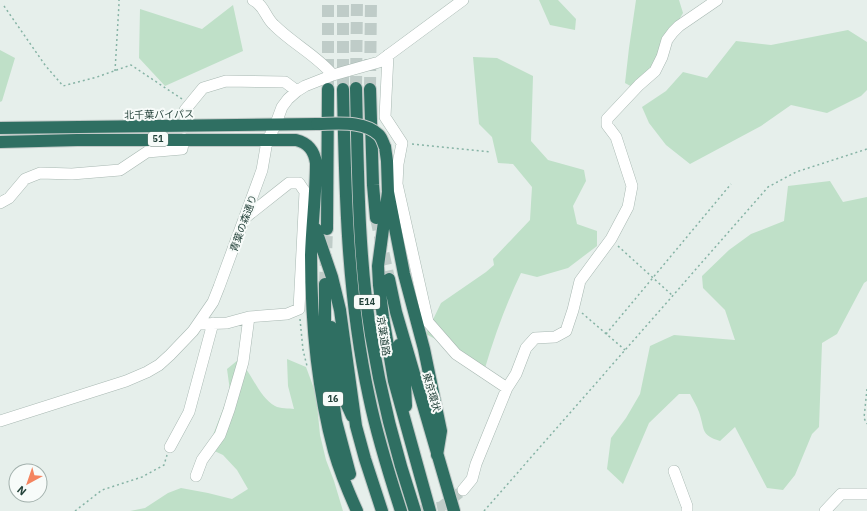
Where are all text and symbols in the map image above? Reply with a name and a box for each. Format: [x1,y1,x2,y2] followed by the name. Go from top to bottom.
[124,107,194,122] street label: 北千葉バイパス
[148,132,168,146] road number: 51
[227,193,260,254] street label: 青葉の森通り
[354,295,380,309] road number: E14
[374,315,393,357] street label: 京葉道路
[420,371,443,413] street label: 東京環状
[323,392,343,406] road number: 16
[8,463,48,503] north arrow
[14,483,29,499] text: N

